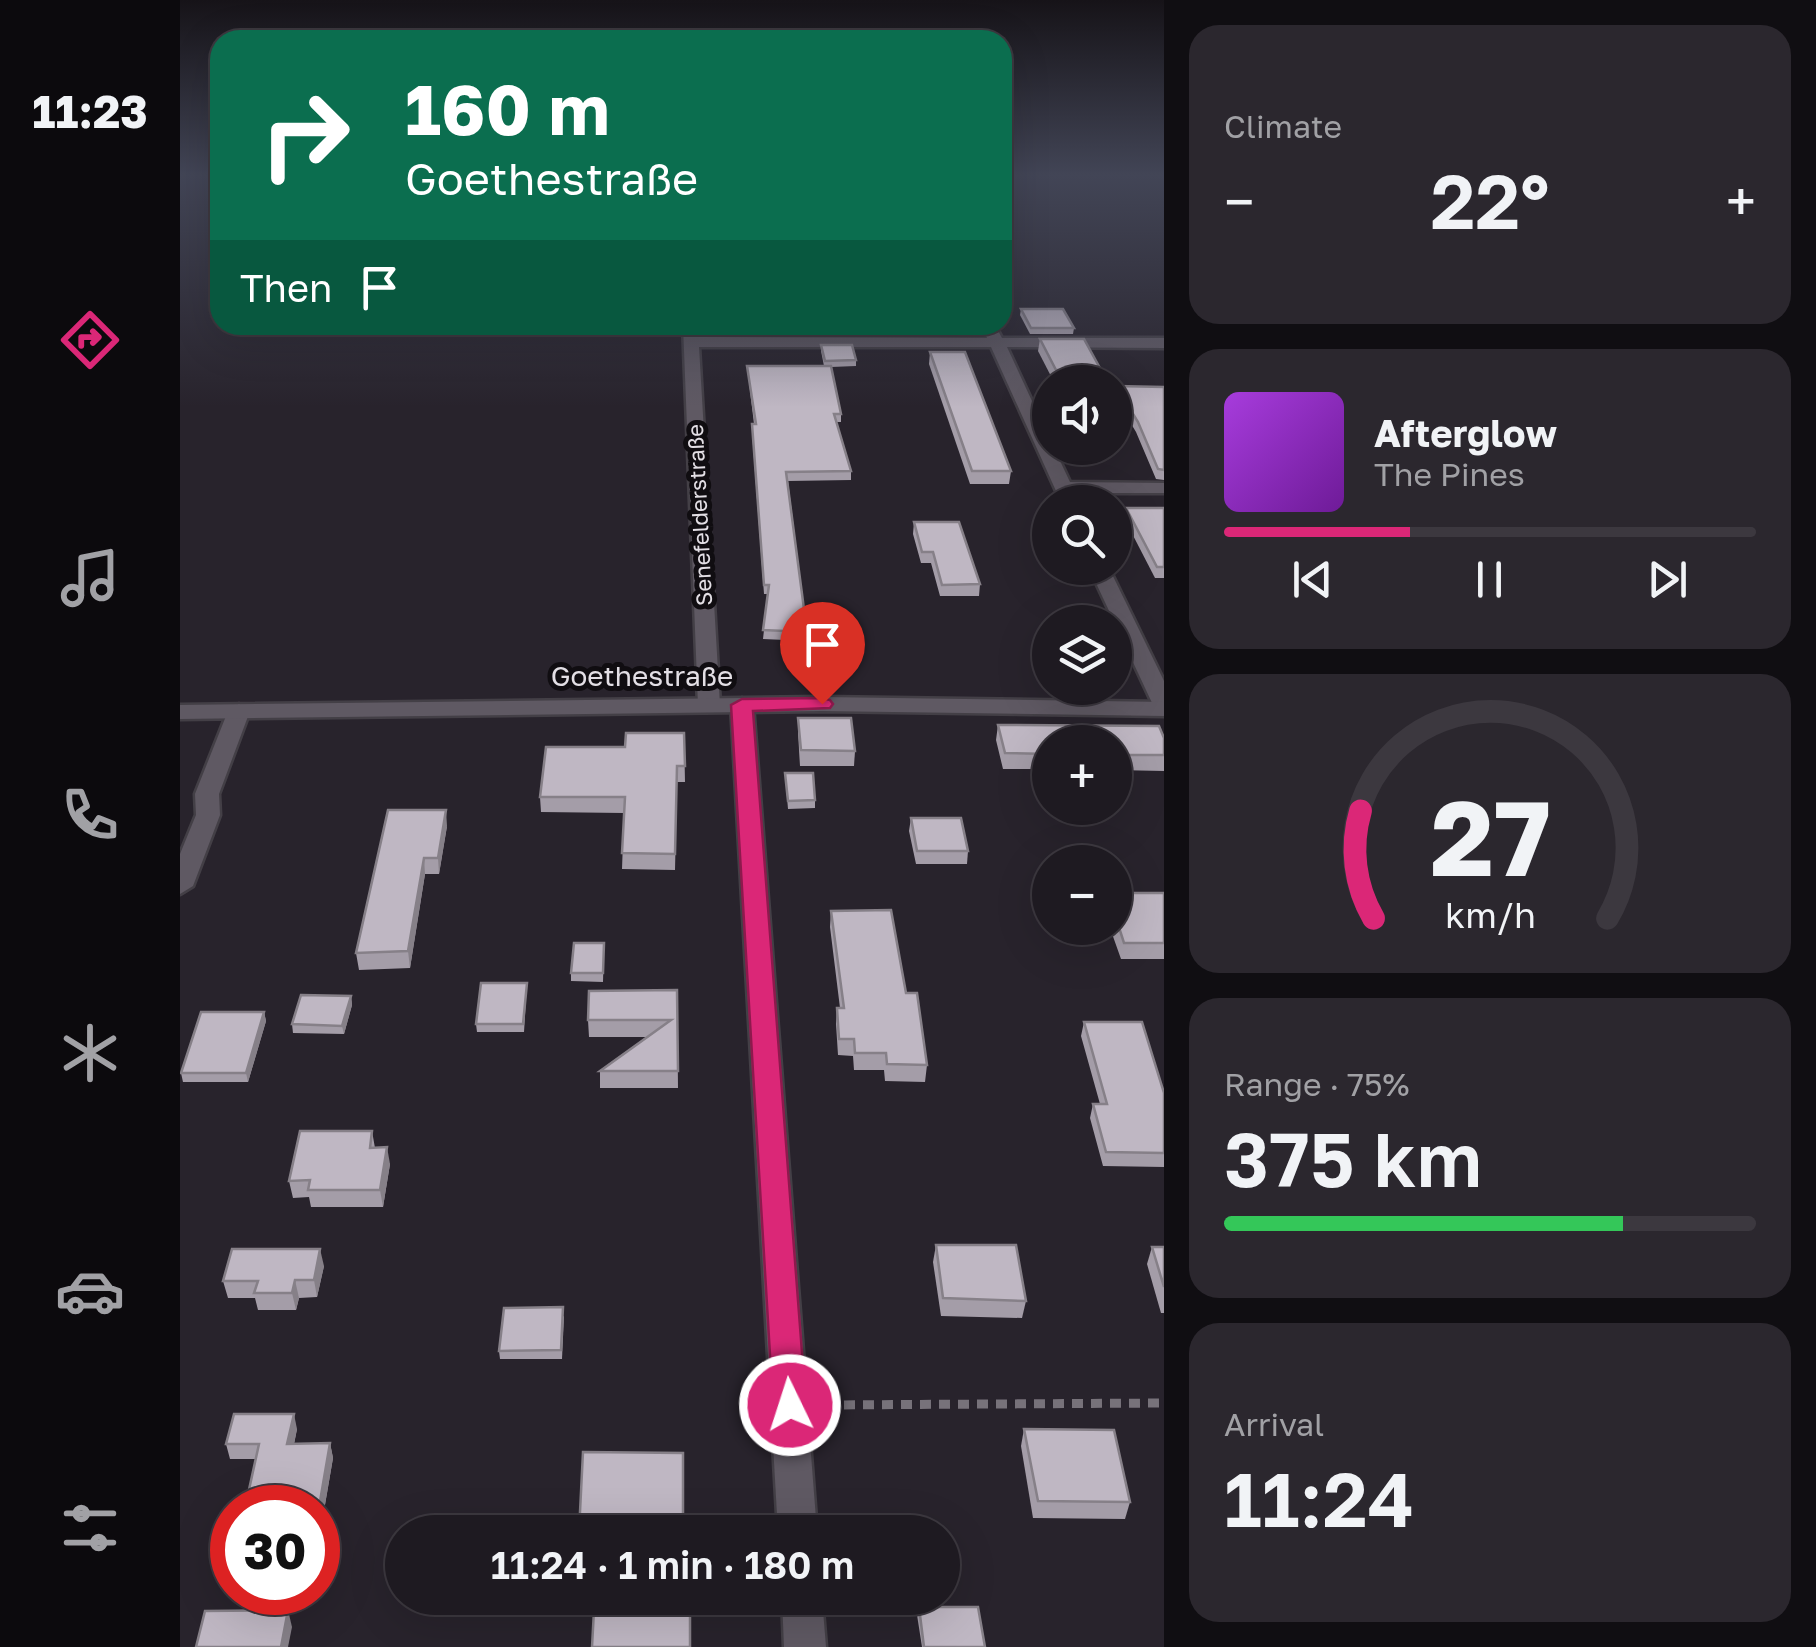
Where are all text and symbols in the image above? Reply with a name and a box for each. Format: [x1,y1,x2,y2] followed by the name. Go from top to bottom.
[405,66,610,150] text: 160 m
[240,70,370,200] icon: right
[32,84,148,138] text: 11:23
[1224,107,1342,145] text: Climate
[405,151,698,205] text: Goethestraße
[1430,155,1550,246] text: 22°
[1224,168,1254,234] text: −
[1726,168,1756,234] text: +
[352,260,407,315] icon: arrive
[240,265,332,310] text: Then
[55,305,125,375] icon: directions
[1032,365,1132,945] map controls
[1032,365,1132,465] button: sound
[1374,410,1557,455] text: Afterglow
[681,423,717,607] street label: Senefelderstraße
[1374,455,1525,493] text: The Pines
[1032,485,1132,585] button: search
[55,543,125,613] icon: music
[1285,552,1340,607] icon: previous
[1462,552,1517,607] icon: pause
[1640,552,1695,607] icon: next
[780,602,865,705] pin
[1032,605,1132,705] button: layers
[795,617,850,672] icon: arrive
[551,659,733,692] street label: Goethestraße
[1032,725,1132,825] button: +
[1430,774,1550,899] text: 27
[55,780,125,850] icon: phone
[1032,845,1132,945] button: −
[1445,893,1535,936] text: km/h
[55,1018,125,1088] icon: climate
[1224,1065,1409,1103] text: Range · 75%
[1224,1113,1482,1204] text: 375 km
[55,1256,125,1326] icon: car
[738,1353,842,1457] position arrow
[1224,1405,1324,1443] text: Arrival
[1224,1453,1415,1544] text: 11:24
[210,1485,340,1615] speed limit sign: 30
[55,1493,125,1563] icon: filters
[491,1542,854,1587] text: 11:24 · 1 min · 180 m

